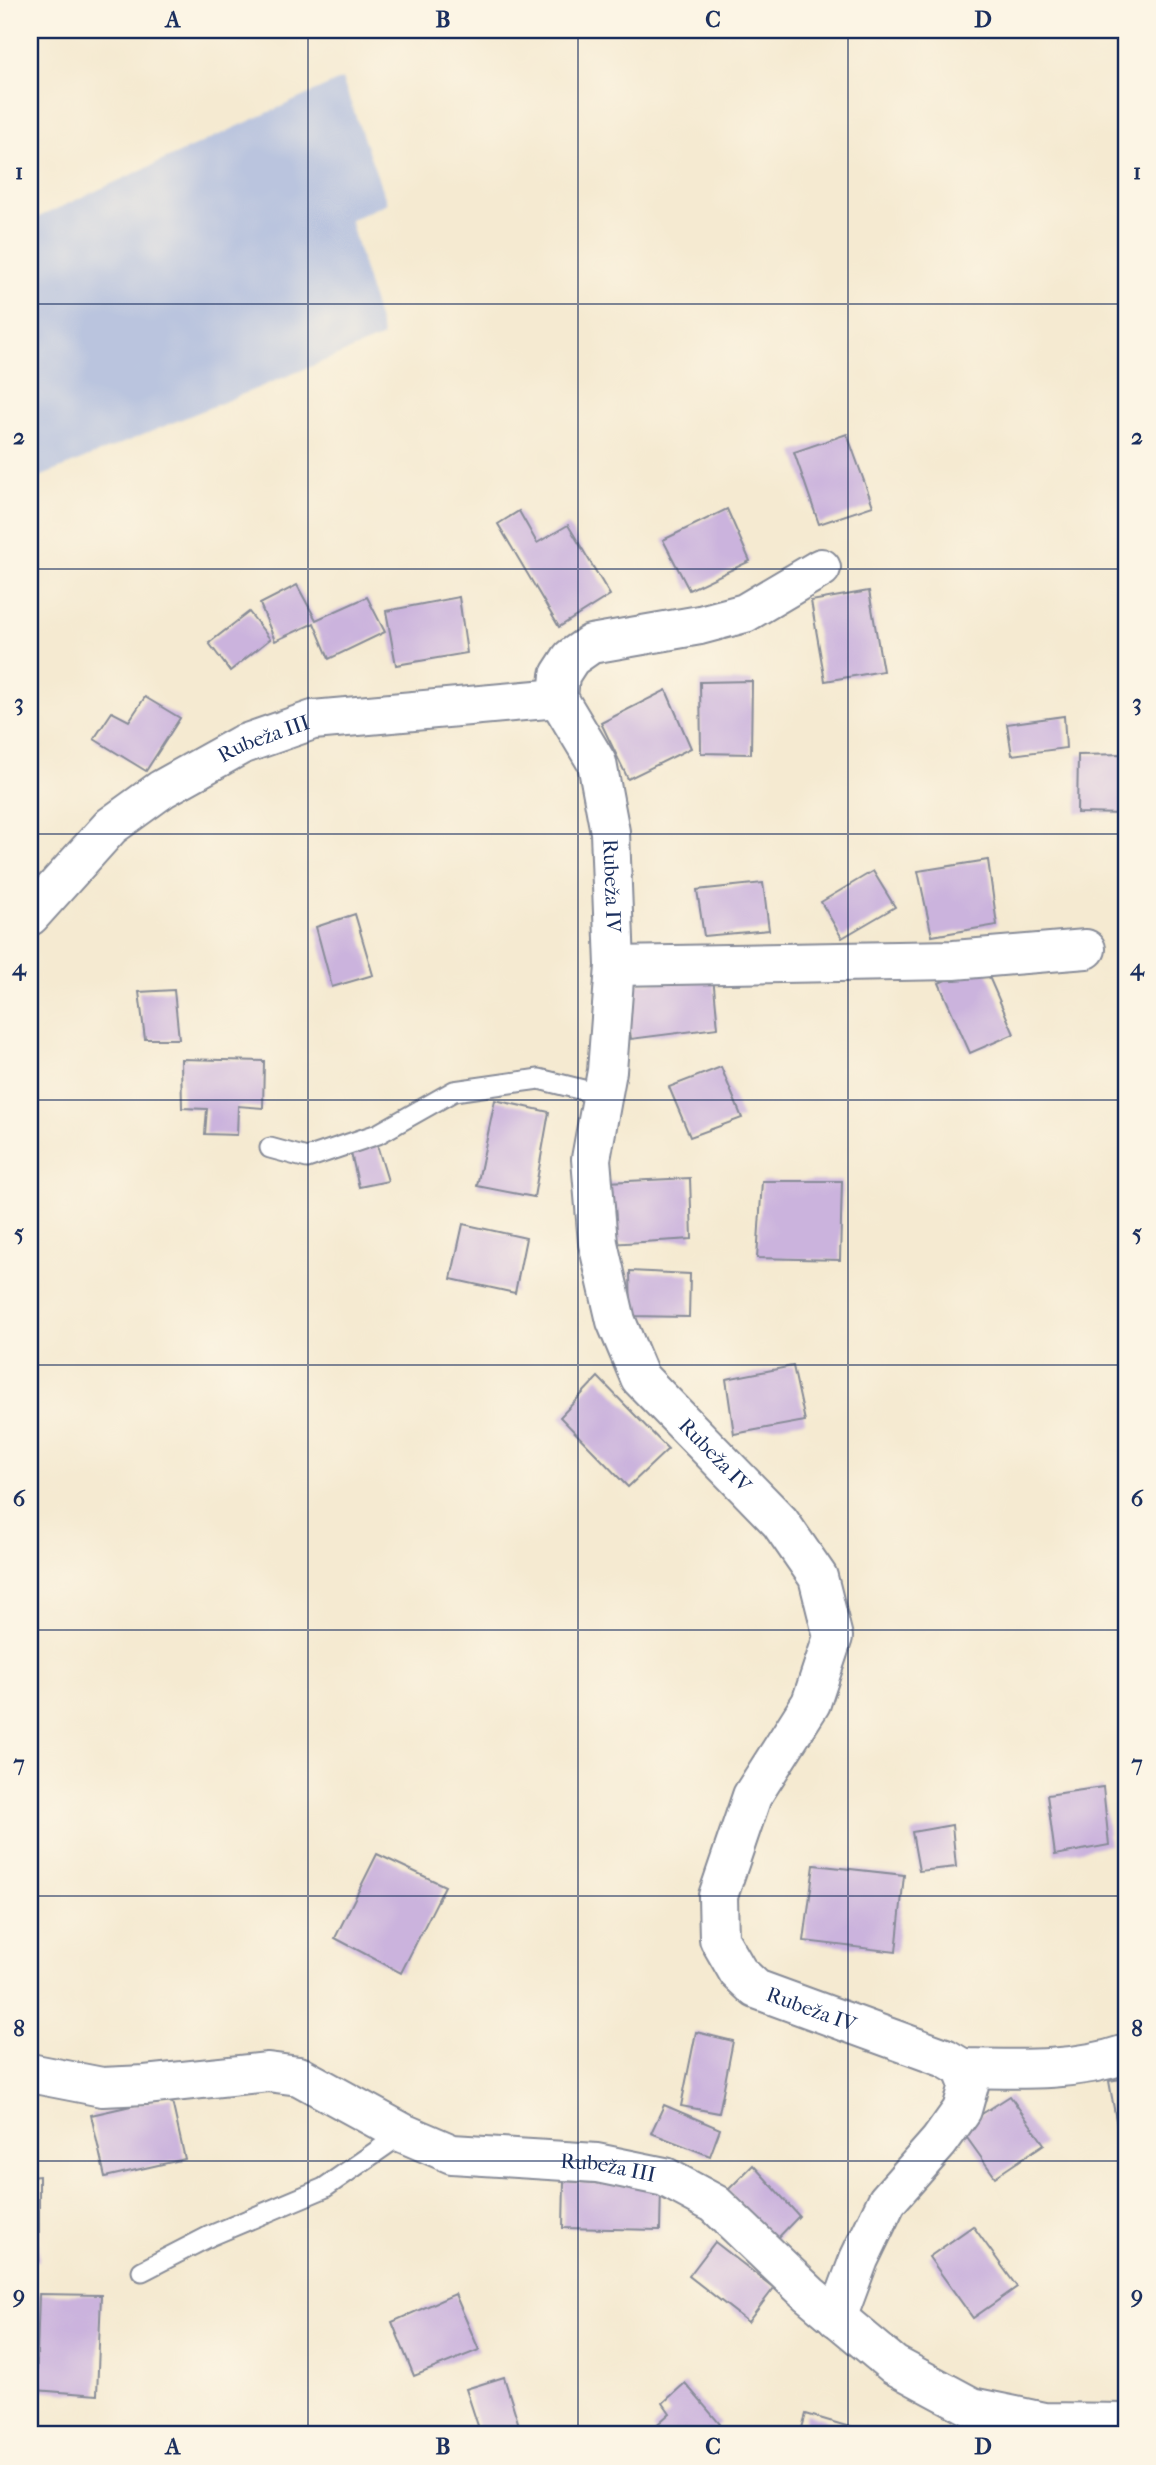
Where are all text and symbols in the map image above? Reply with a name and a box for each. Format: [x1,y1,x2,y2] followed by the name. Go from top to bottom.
[164,6,182,33] text: A
[436,6,451,33] text: B
[705,6,721,33] text: C
[974,6,992,33] text: D
[15,158,23,185] text: 1
[1133,158,1141,185] text: 1
[13,423,25,450] text: 2
[1131,423,1143,450] text: 2
[14,689,24,716] text: 3
[1132,689,1142,716] text: 3
[214,710,313,767] street label: Rubeža III
[598,838,626,934] street label: Rubeža IV
[11,954,27,981] text: 4
[1129,954,1145,981] text: 4
[14,1219,24,1246] text: 5
[1132,1219,1142,1246] text: 5
[674,1413,757,1498] street label: Rubeža IV
[13,1485,26,1512] text: 6
[1131,1485,1144,1512] text: 6
[12,1750,25,1777] text: 7
[1130,1750,1143,1777] text: 7
[763,1982,861,2037] street label: Rubeža IV
[13,2015,25,2042] text: 8
[1131,2015,1143,2042] text: 8
[560,2149,658,2187] street label: Rubeža III
[12,2281,25,2308] text: 9
[1130,2281,1143,2308] text: 9
[164,2433,182,2460] text: A
[436,2433,451,2460] text: B
[705,2433,721,2460] text: C
[974,2433,992,2460] text: D

